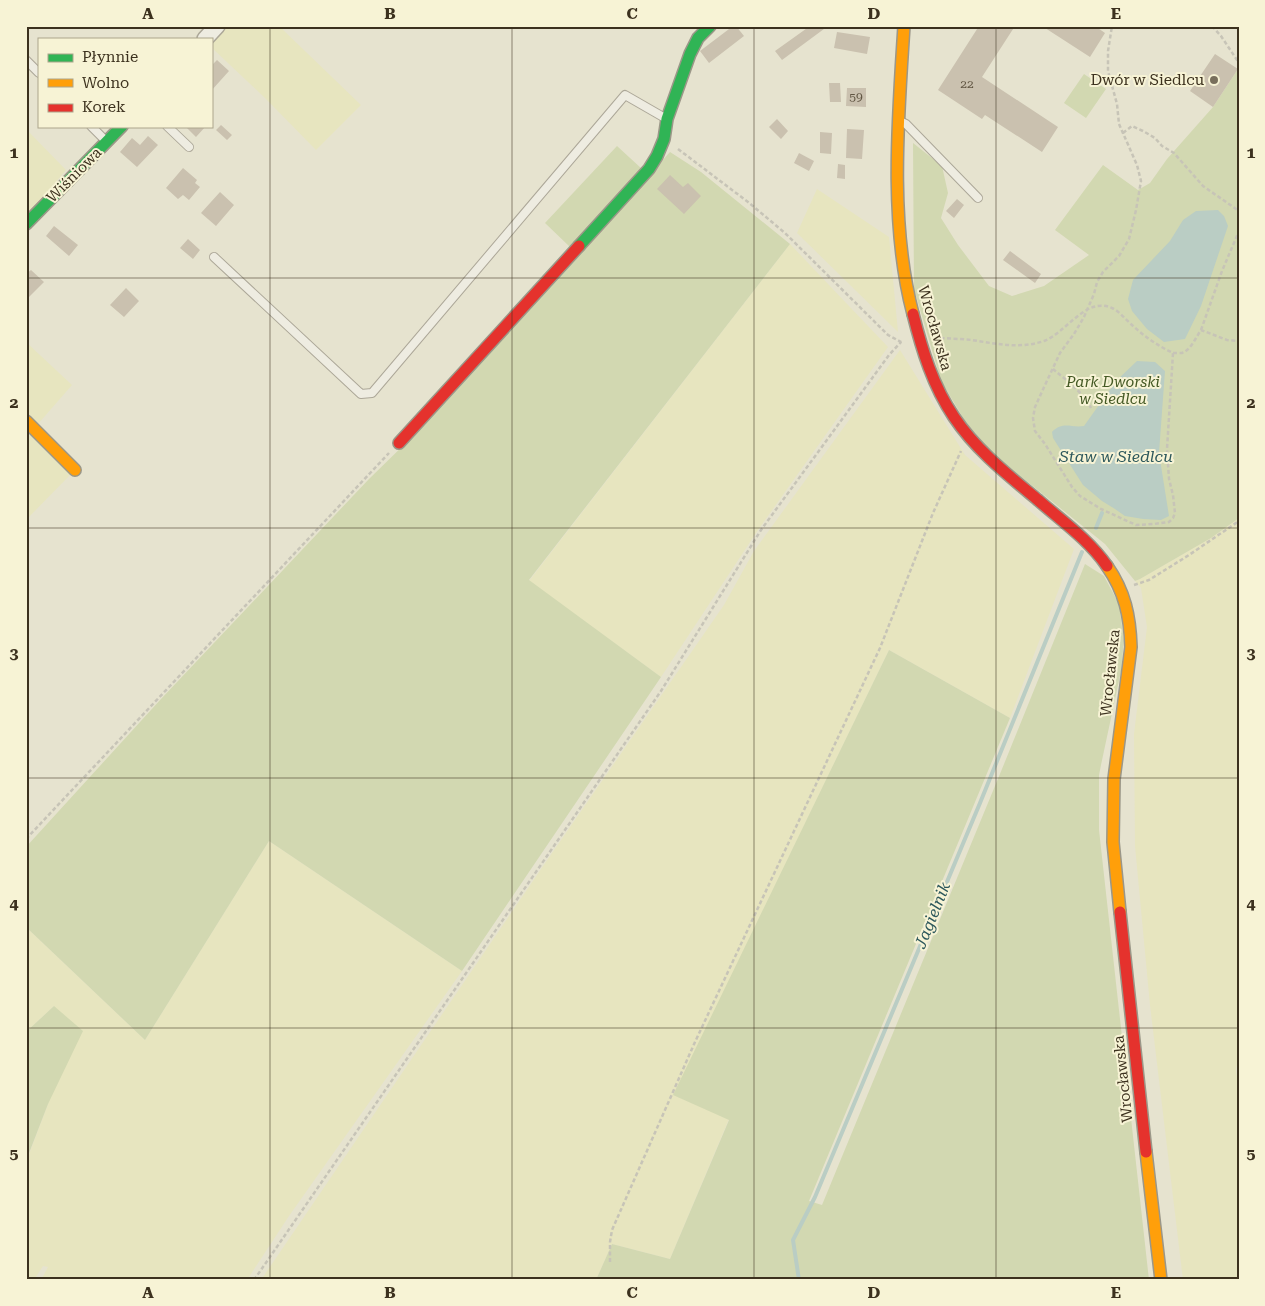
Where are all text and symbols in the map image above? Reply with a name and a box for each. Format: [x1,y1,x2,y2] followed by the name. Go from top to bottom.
[142,4,154,23] text: A
[384,4,396,23] text: B
[626,4,638,23] text: C
[868,4,881,23] text: D
[1111,4,1121,23] text: E
[38,38,212,128] legend
[82,48,138,66] text: Płynnie
[1090,71,1205,89] place label: Dwór w Siedlcu
[82,74,129,92] text: Wolno
[1208,74,1220,86] marker: Dwór w Siedlcu
[960,77,974,91] house number: 22
[849,90,863,104] house number: 59
[82,98,126,116] text: Korek
[10,143,19,162] text: 1
[1247,143,1256,162] text: 1
[43,144,105,206] street label: Wiśniowa
[914,283,956,373] street label: Wrocławska
[1065,373,1160,408] park label: Park Dworski w Siedlcu
[10,393,19,412] text: 2
[1247,393,1256,412] text: 2
[1058,447,1173,466] water label: Staw w Siedlcu
[1096,628,1124,718] street label: Wrocławska
[10,644,19,663] text: 3
[1247,644,1256,663] text: 3
[910,879,954,952] water label: Jagielnik
[10,894,19,913] text: 4
[1247,894,1256,913] text: 4
[1109,1034,1137,1124] street label: Wrocławska
[10,1144,19,1163] text: 5
[1247,1144,1256,1163] text: 5
[142,1283,154,1302] text: A
[384,1283,396,1302] text: B
[626,1283,638,1302] text: C
[868,1283,881,1302] text: D
[1111,1283,1121,1302] text: E

